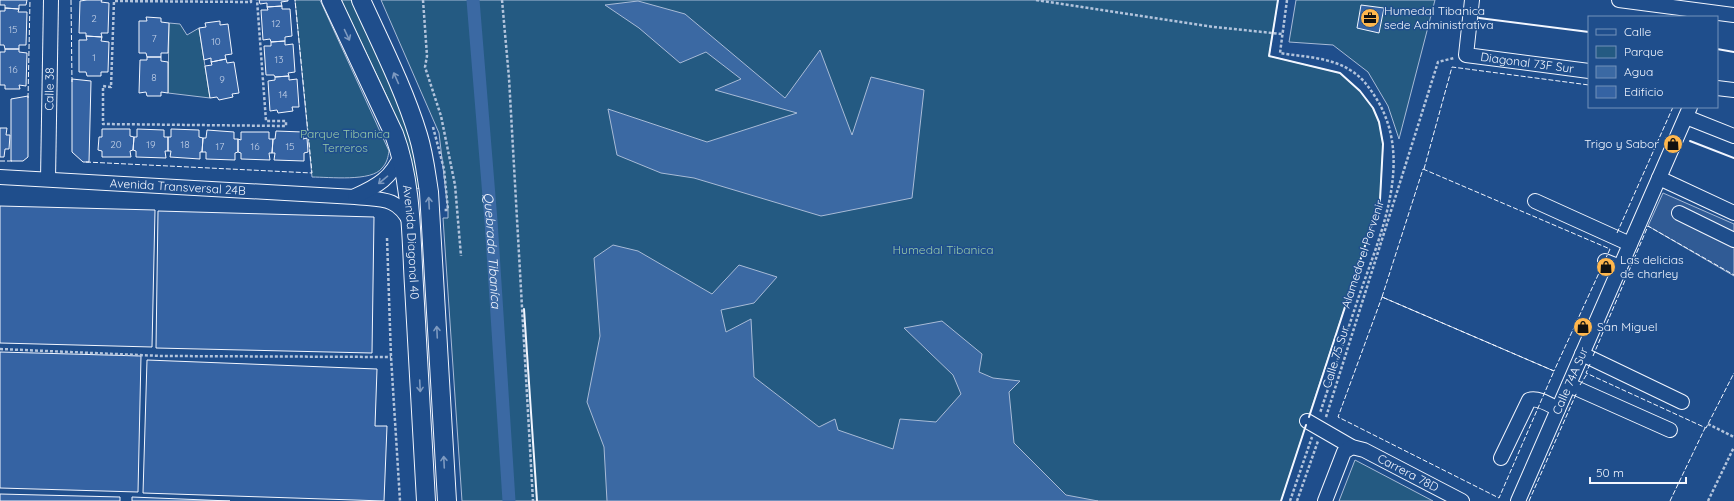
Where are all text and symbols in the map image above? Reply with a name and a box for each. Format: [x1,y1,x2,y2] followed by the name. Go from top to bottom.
[1384,3,1493,32] place label: Humedal Tibanica sede Administrativa
[1359,7,1381,29] office icon: Humedal Tibanica sede Administrativa
[91,12,97,25] house number: 2
[1588,16,1718,108] legend
[271,17,281,30] house number: 12
[8,23,18,36] house number: 15
[1624,24,1652,39] text: Calle
[344,29,351,41] one-way arrow
[151,32,157,45] house number: 7
[211,35,221,48] house number: 10
[1624,44,1664,59] text: Parque
[1480,49,1575,76] street label: Diagonal 73F Sur
[92,51,96,64] house number: 1
[275,53,283,66] house number: 13
[8,63,18,76] house number: 16
[1624,64,1653,79] text: Agua
[41,67,57,111] street label: Calle 38
[151,71,157,84] house number: 8
[391,72,399,84] one-way arrow
[219,73,225,86] house number: 9
[1624,84,1664,99] text: Edificio
[279,88,287,101] house number: 14
[300,126,390,155] park label: Parque Tibanica Terreros
[1662,133,1684,155] shop icon: Trigo y Sabor
[1584,136,1659,151] place label: Trigo y Sabor
[110,138,122,151] house number: 20
[146,138,156,151] house number: 19
[180,138,190,151] house number: 18
[216,140,224,153] house number: 17
[250,140,260,153] house number: 16
[285,140,295,153] house number: 15
[109,175,246,198] street label: Avenida Transversal 24B
[378,176,389,185] one-way arrow
[400,184,423,300] street label: Avenida Diagonal 40
[481,192,505,310] water label: Quebrada Tibaníca
[426,197,433,210] one-way arrow
[1338,198,1387,310] street label: Alameda el Porvenir
[892,242,994,257] park label: Humedal Tibanica
[1620,252,1684,281] place label: Las delicias de charley
[1595,256,1617,278] shop icon: Las delicias de charley
[1572,316,1594,338] shop icon: San Miguel
[1597,319,1657,334] place label: San Miguel
[1319,323,1352,390] street label: Calle 75 Sur
[433,326,440,339] one-way arrow
[1549,344,1591,417] street label: Calle 74A Sur
[416,379,423,392] one-way arrow
[1375,450,1442,495] street label: Carrera 78D
[441,456,448,469] one-way arrow
[1590,459,1686,485] scale bar
[1596,465,1624,480] text: 50 m

